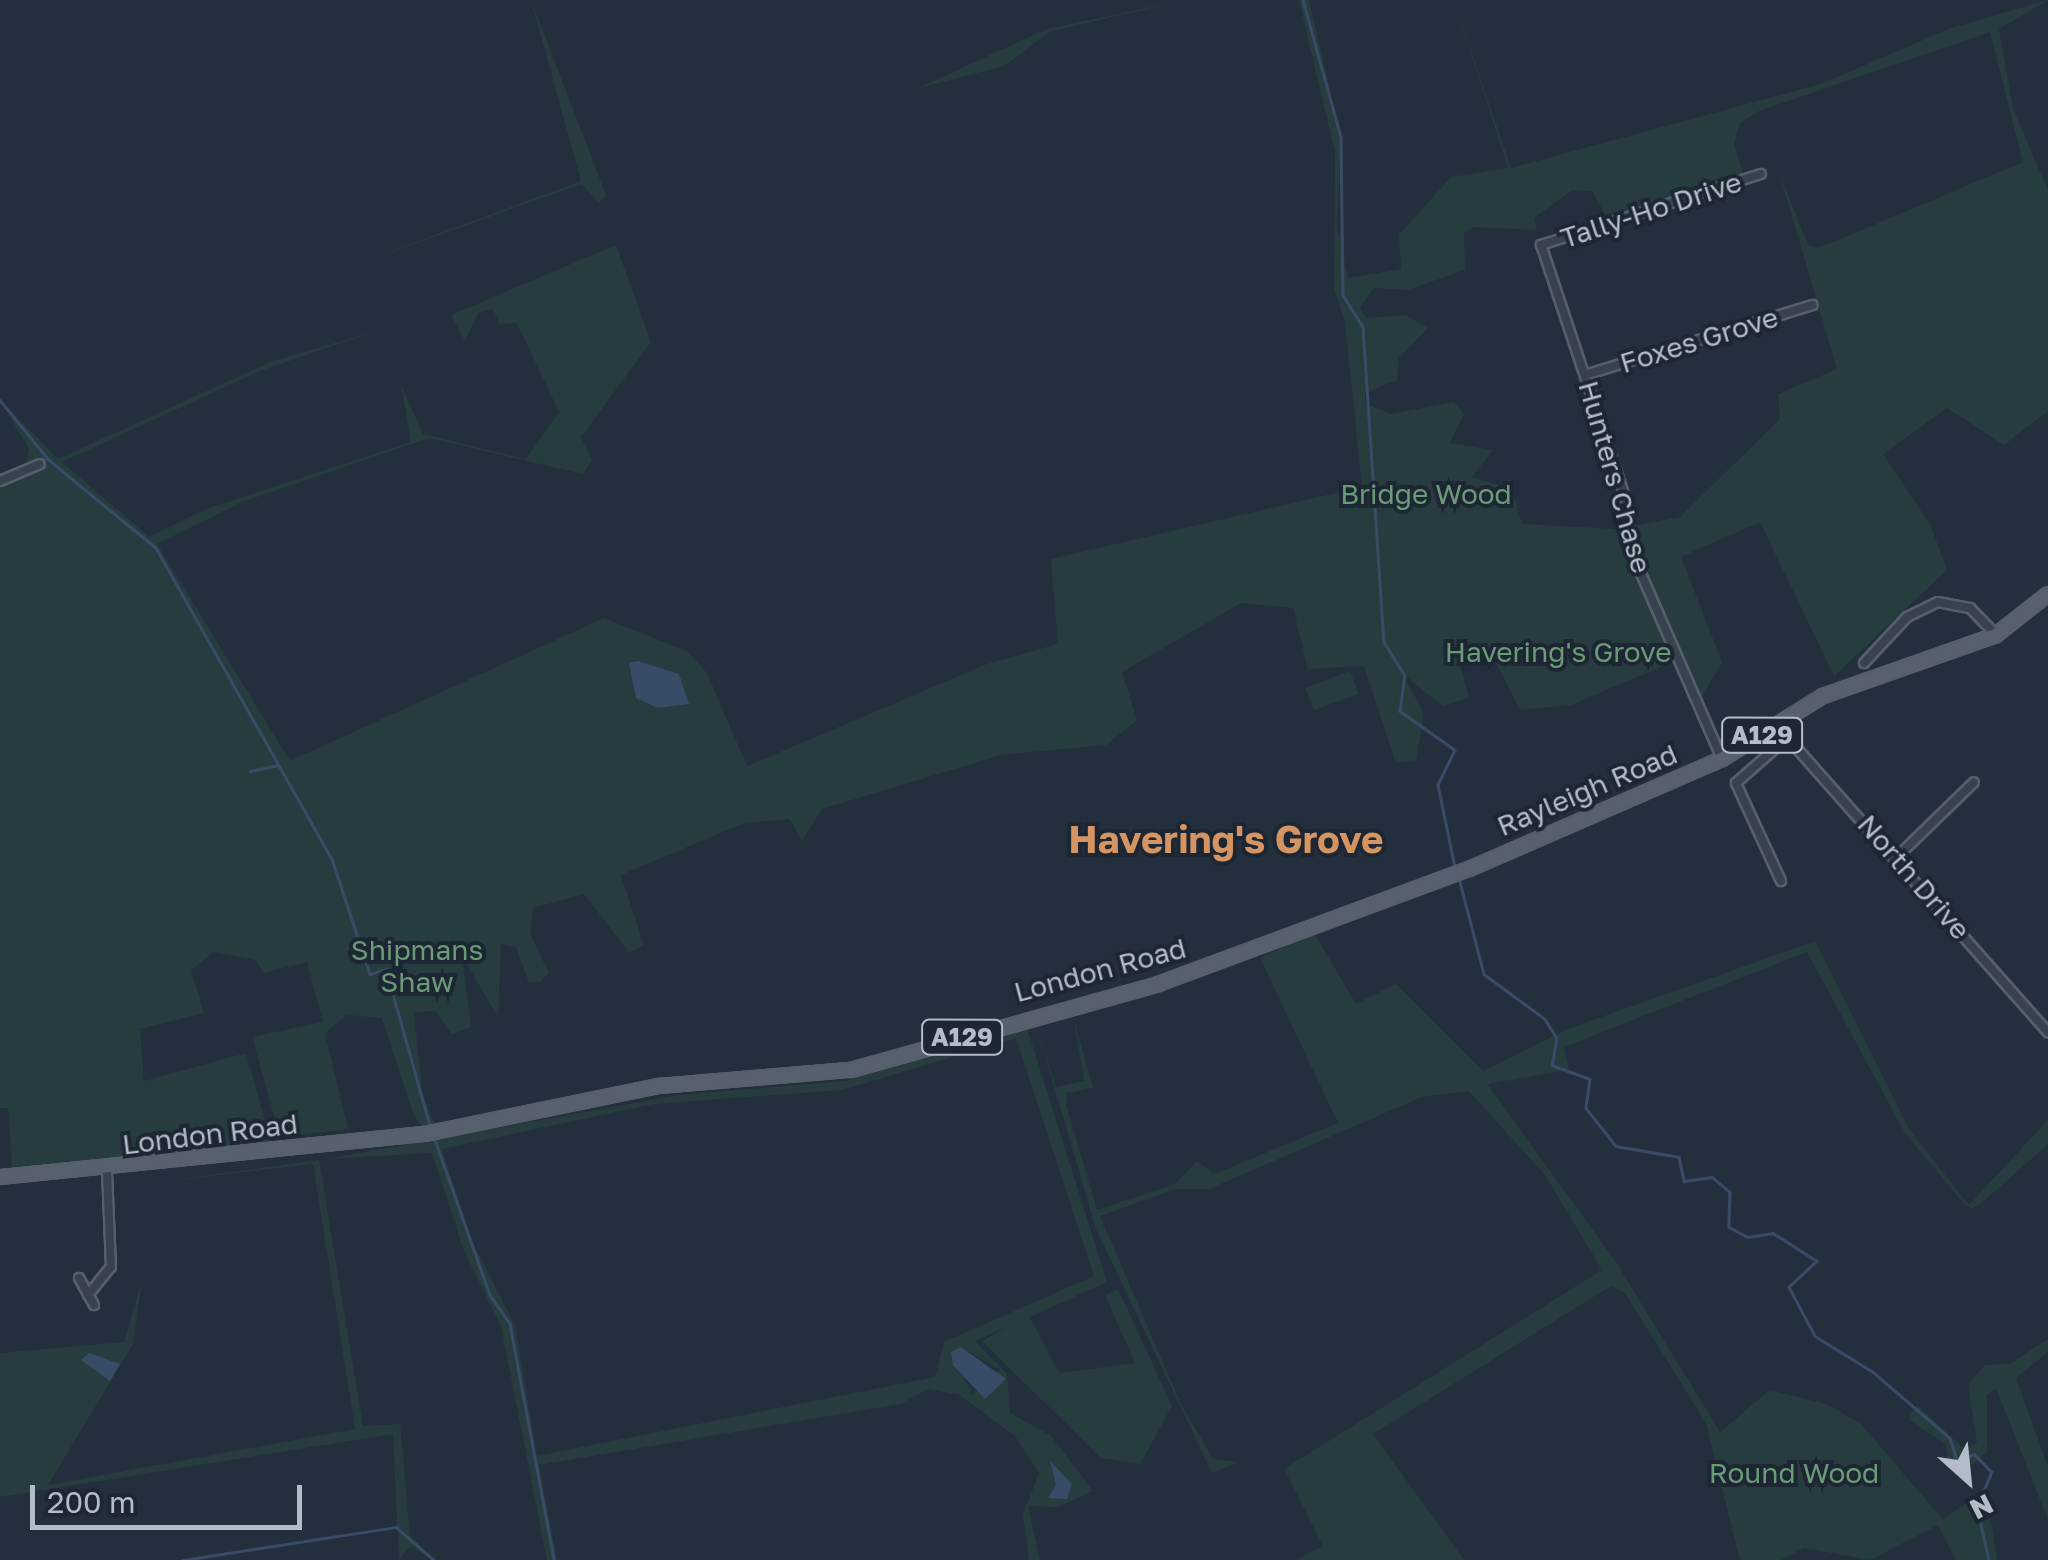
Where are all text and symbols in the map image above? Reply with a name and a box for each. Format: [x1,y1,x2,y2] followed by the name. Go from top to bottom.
[1556,165,1746,255] street label: Tally-Ho Drive
[1616,300,1782,380] street label: Foxes Grove
[1571,377,1659,577] street label: Hunters Chase
[1340,477,1512,511] park label: Bridge Wood
[1445,635,1671,669] park label: Havering's Grove
[1720,715,1804,755] road number: A129
[1492,737,1682,843] street label: Rayleigh Road
[1851,808,1977,946] street label: North Drive
[1069,816,1383,862] district label: Havering's Grove
[1010,931,1190,1009] street label: London Road
[351,933,483,999] park label: Shipmans Shaw
[920,1017,1004,1057] road number: A129
[120,1107,300,1161] street label: London Road
[1918,1430,2018,1530] north arrow
[1709,1456,1879,1490] park label: Round Wood
[35,1465,308,1527] scale bar
[47,1484,136,1520] text: 200 m
[1965,1488,1999,1527] text: N

